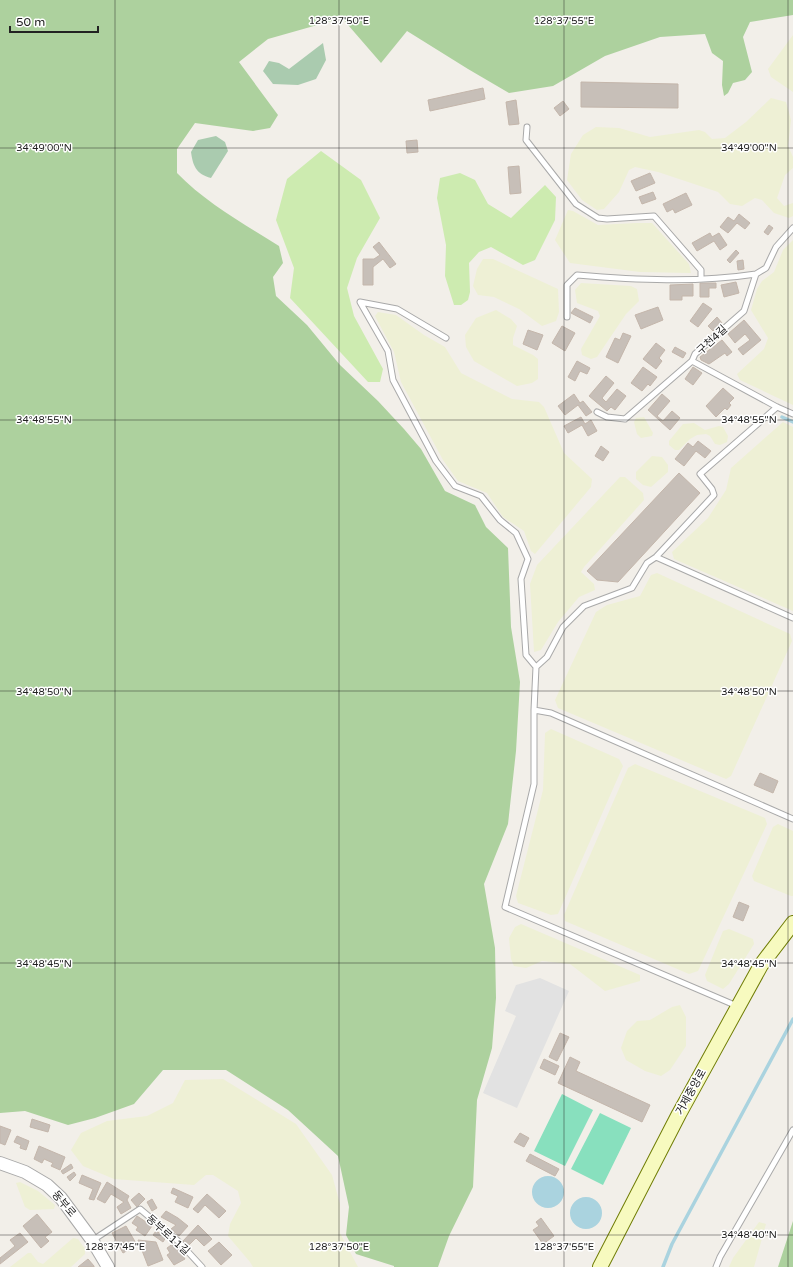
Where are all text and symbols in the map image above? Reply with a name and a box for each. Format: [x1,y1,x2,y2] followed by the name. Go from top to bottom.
[10,8,98,34] scale bar
[16,15,45,29] text: 50 m
[309,15,369,27] text: 128°37'50"E
[534,15,594,27] text: 128°37'55"E
[16,142,72,154] text: 34°49'00"N
[721,142,777,154] text: 34°49'00"N
[694,323,730,357] street label: 구천4길
[16,414,72,426] text: 34°48'55"N
[721,414,777,426] text: 34°48'55"N
[16,686,72,698] text: 34°48'50"N
[721,686,777,698] text: 34°48'50"N
[16,958,72,970] text: 34°48'45"N
[721,958,777,970] text: 34°48'45"N
[673,1067,709,1117] street label: 거제중앙로
[49,1188,79,1220] street label: 동부로
[143,1212,193,1258] street label: 동부로11길
[721,1229,777,1241] text: 34°48'40"N
[85,1241,145,1253] text: 128°37'45"E
[309,1241,369,1253] text: 128°37'50"E
[534,1241,594,1253] text: 128°37'55"E

